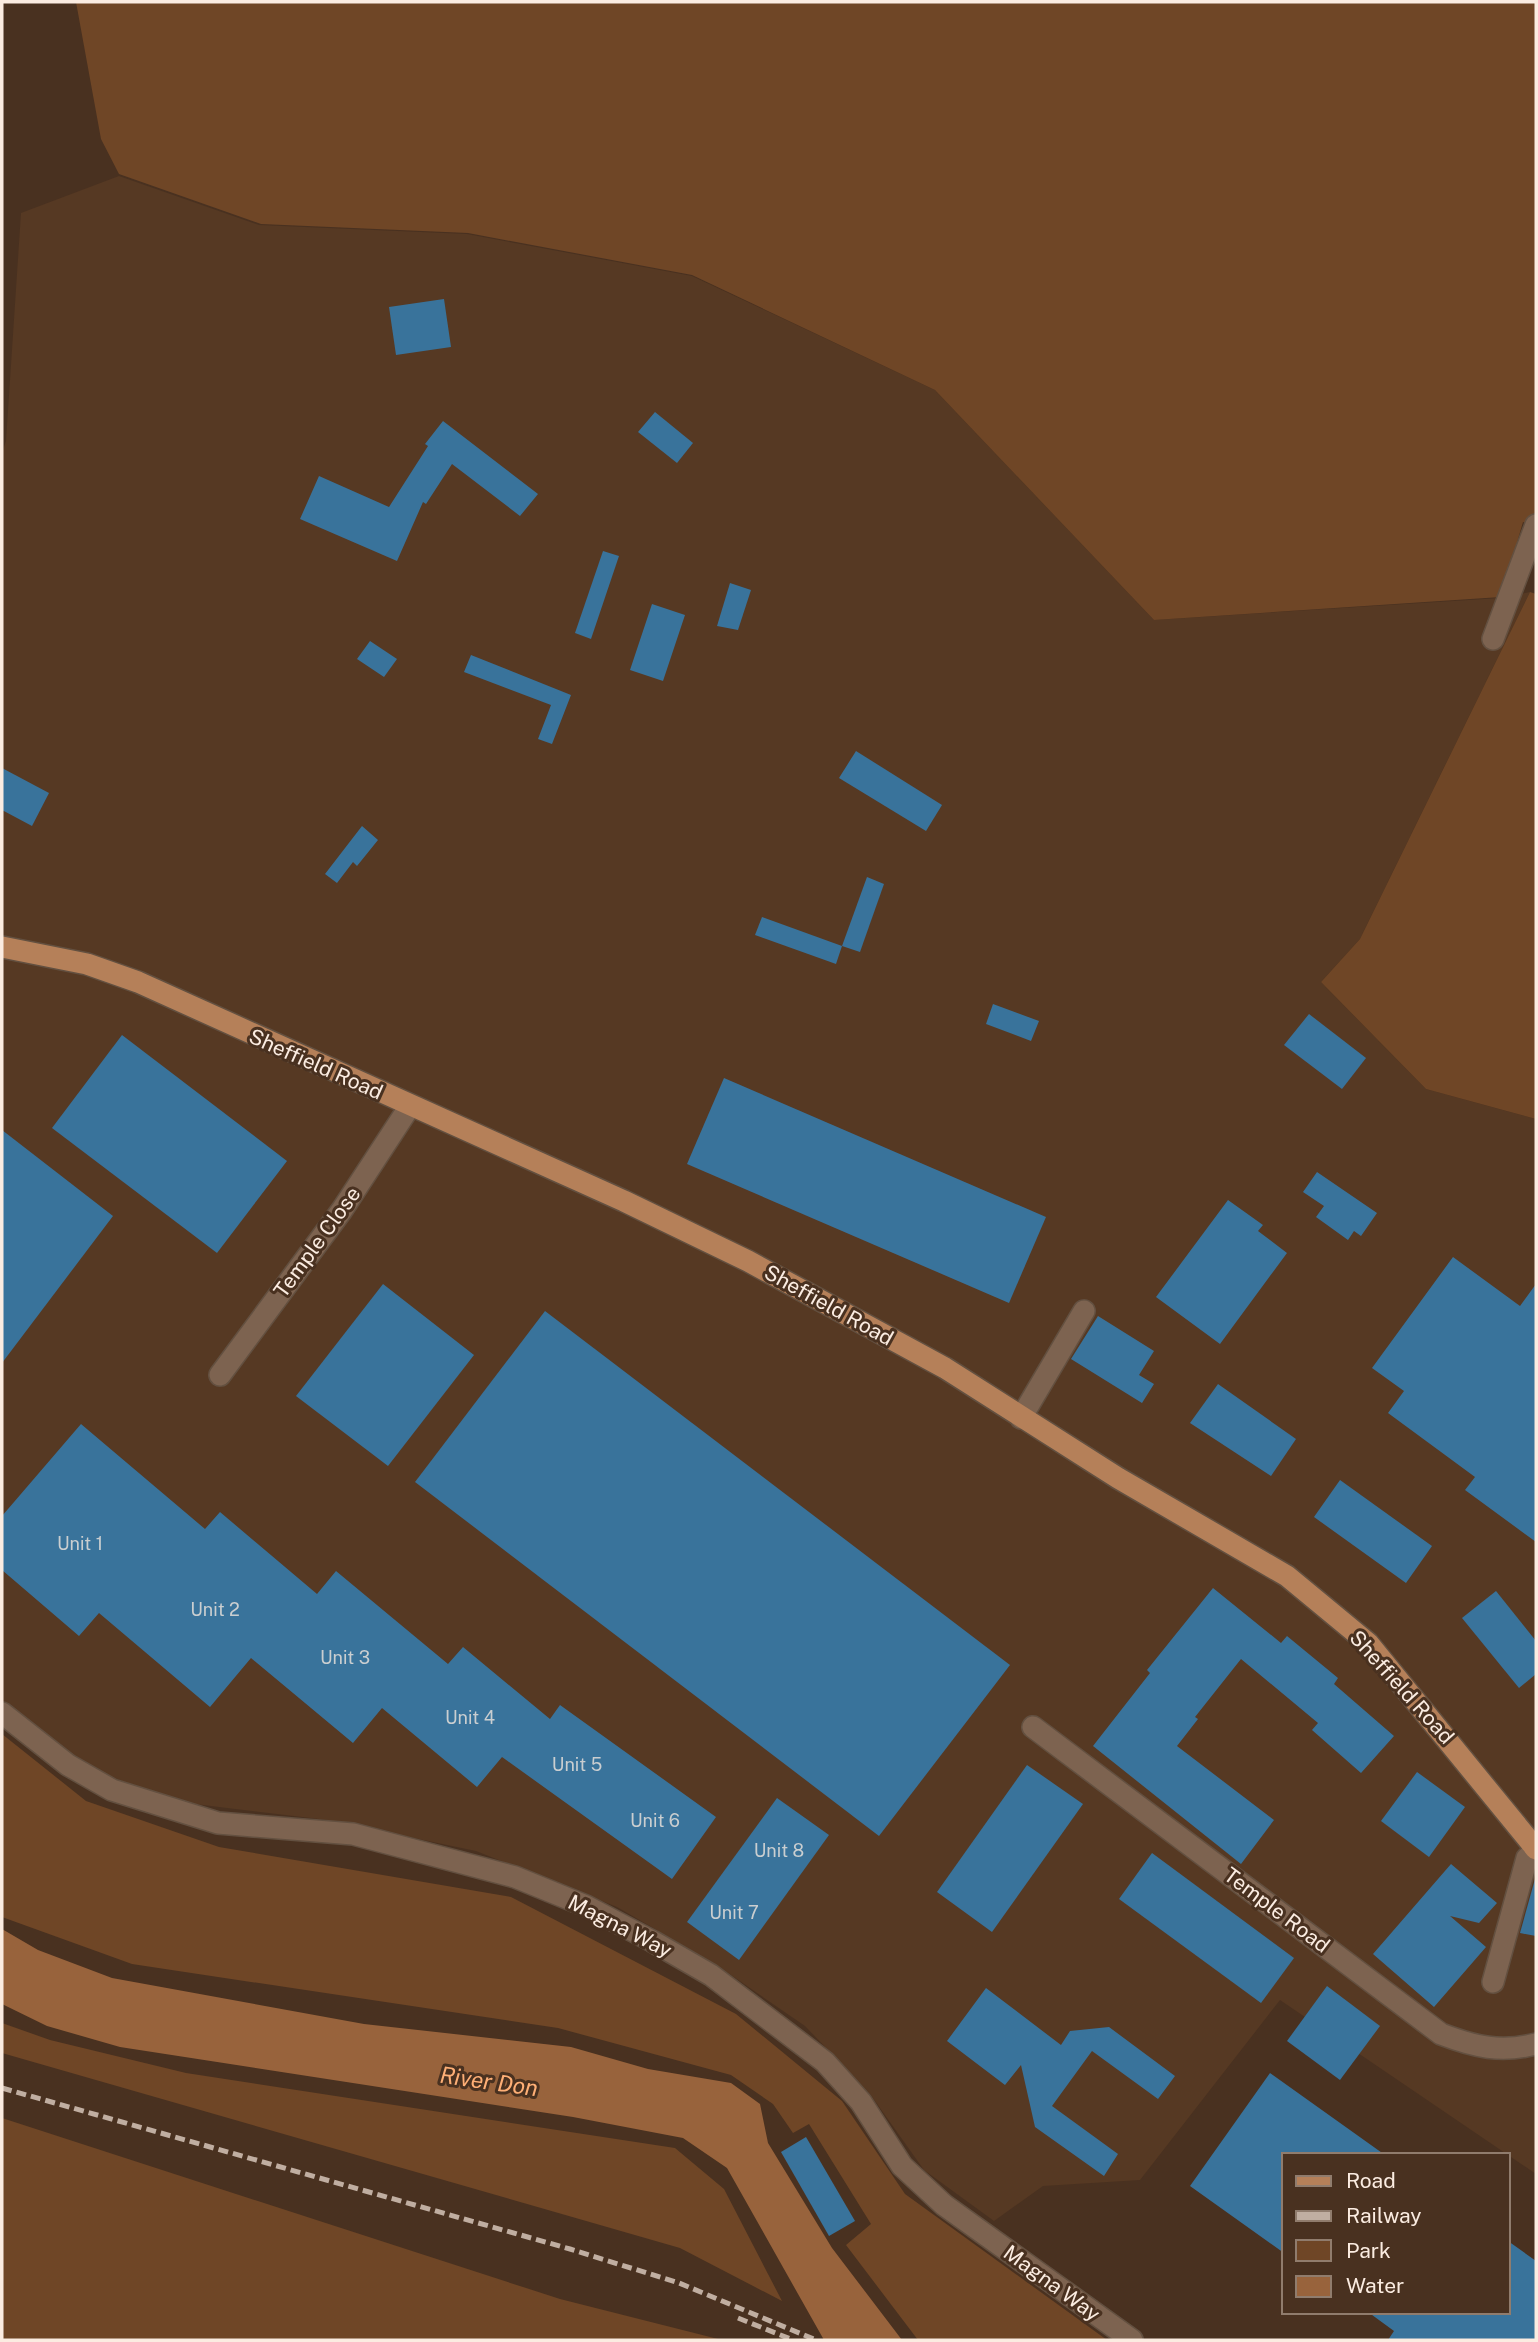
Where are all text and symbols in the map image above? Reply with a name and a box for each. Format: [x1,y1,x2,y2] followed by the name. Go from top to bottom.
[245,1023,387,1105] street label: Sheffield Road
[268,1182,366,1302] street label: Temple Close
[760,1259,898,1351] street label: Sheffield Road
[57,1533,103,1554] house number: Unit 1
[190,1599,240,1620] house number: Unit 2
[1345,1625,1459,1749] street label: Sheffield Road
[320,1647,370,1668] house number: Unit 3
[445,1707,495,1728] house number: Unit 4
[552,1754,602,1775] house number: Unit 5
[630,1810,680,1831] house number: Unit 6
[754,1840,804,1861] house number: Unit 8
[1219,1862,1335,1958] street label: Temple Road
[564,1889,676,1963] street label: Magna Way
[709,1902,759,1923] house number: Unit 7
[438,2061,540,2101] water label: River Don
[1282,2153,1510,2314] legend
[1346,2168,1396,2193] text: Road
[1346,2203,1422,2228] text: Railway
[1346,2238,1391,2263] text: Park
[999,2240,1105,2326] street label: Magna Way
[1346,2273,1404,2298] text: Water

